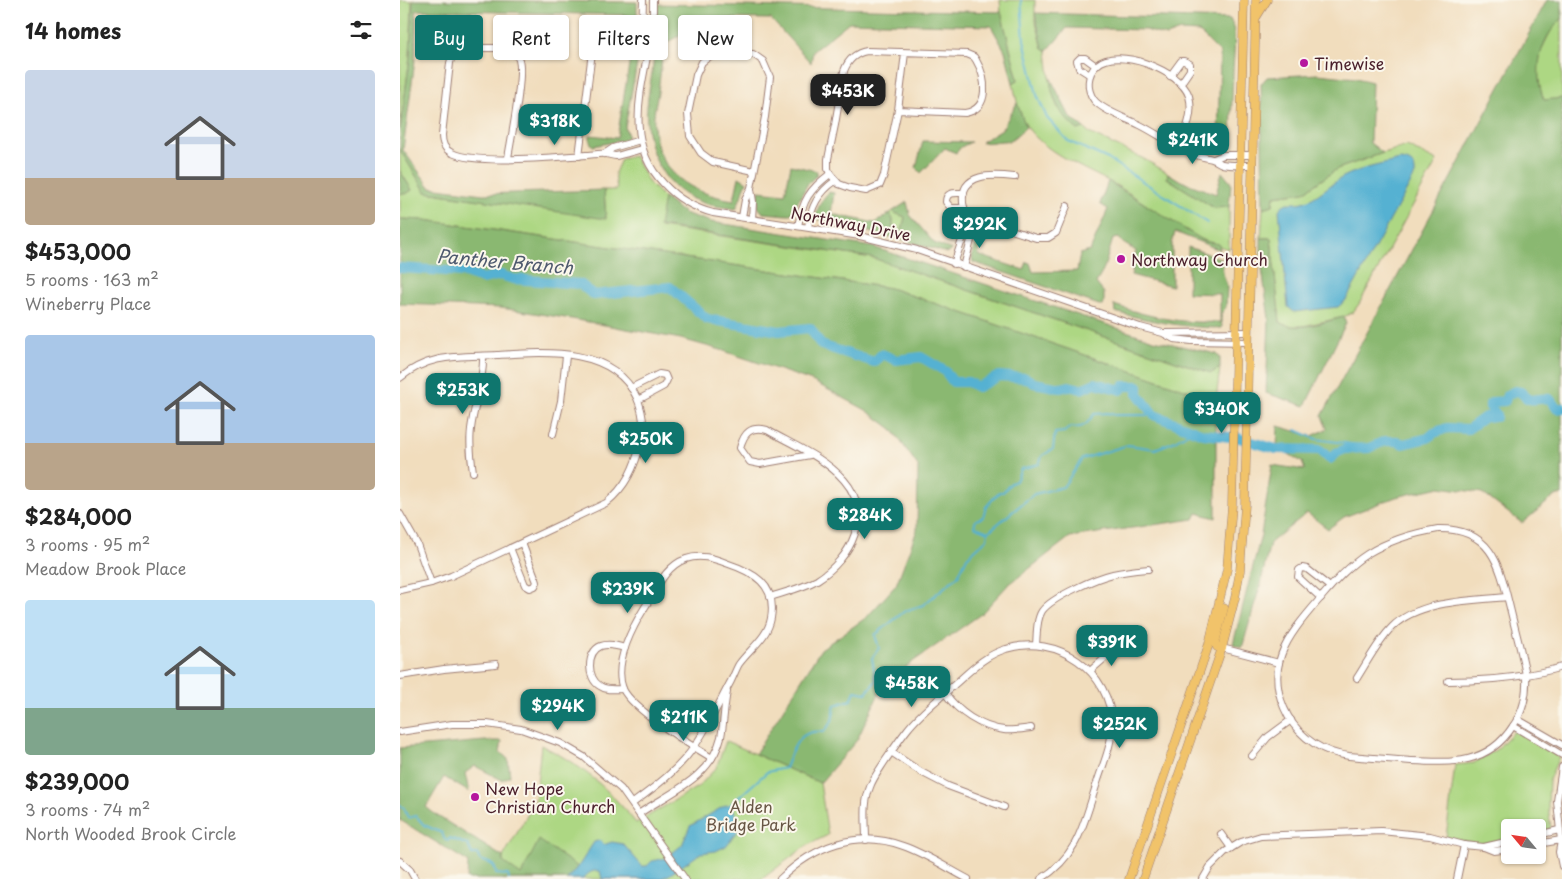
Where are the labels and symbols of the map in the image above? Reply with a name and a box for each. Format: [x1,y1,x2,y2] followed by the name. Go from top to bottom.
[1314,51,1384,75] place label: Timewise
[1298,57,1310,69] marker: Timewise
[813,74,883,116] pin: $453K
[520,104,590,146] pin: $318K
[1158,122,1228,165] pin: $241K
[789,200,913,246] street label: Northway Drive
[945,206,1015,249] pin: $292K
[436,242,575,280] water label: Panther Branch
[1131,247,1268,271] place label: Northway Church
[1115,253,1127,265] marker: Northway Church
[428,372,498,415] pin: $253K
[1187,392,1257,434] pin: $340K
[611,422,681,464] pin: $250K
[830,498,900,540] pin: $284K
[593,572,663,614] pin: $239K
[1077,624,1147,667] pin: $391K
[877,666,947,708] pin: $458K
[523,688,593,731] pin: $294K
[649,700,719,742] pin: $211K
[1085,706,1155,749] pin: $252K
[485,776,615,818] place label: New Hope Christian Church
[469,791,481,803] marker: New Hope Christian Church
[706,794,796,836] park label: Alden Bridge Park
[1501,819,1546,864] north arrow

